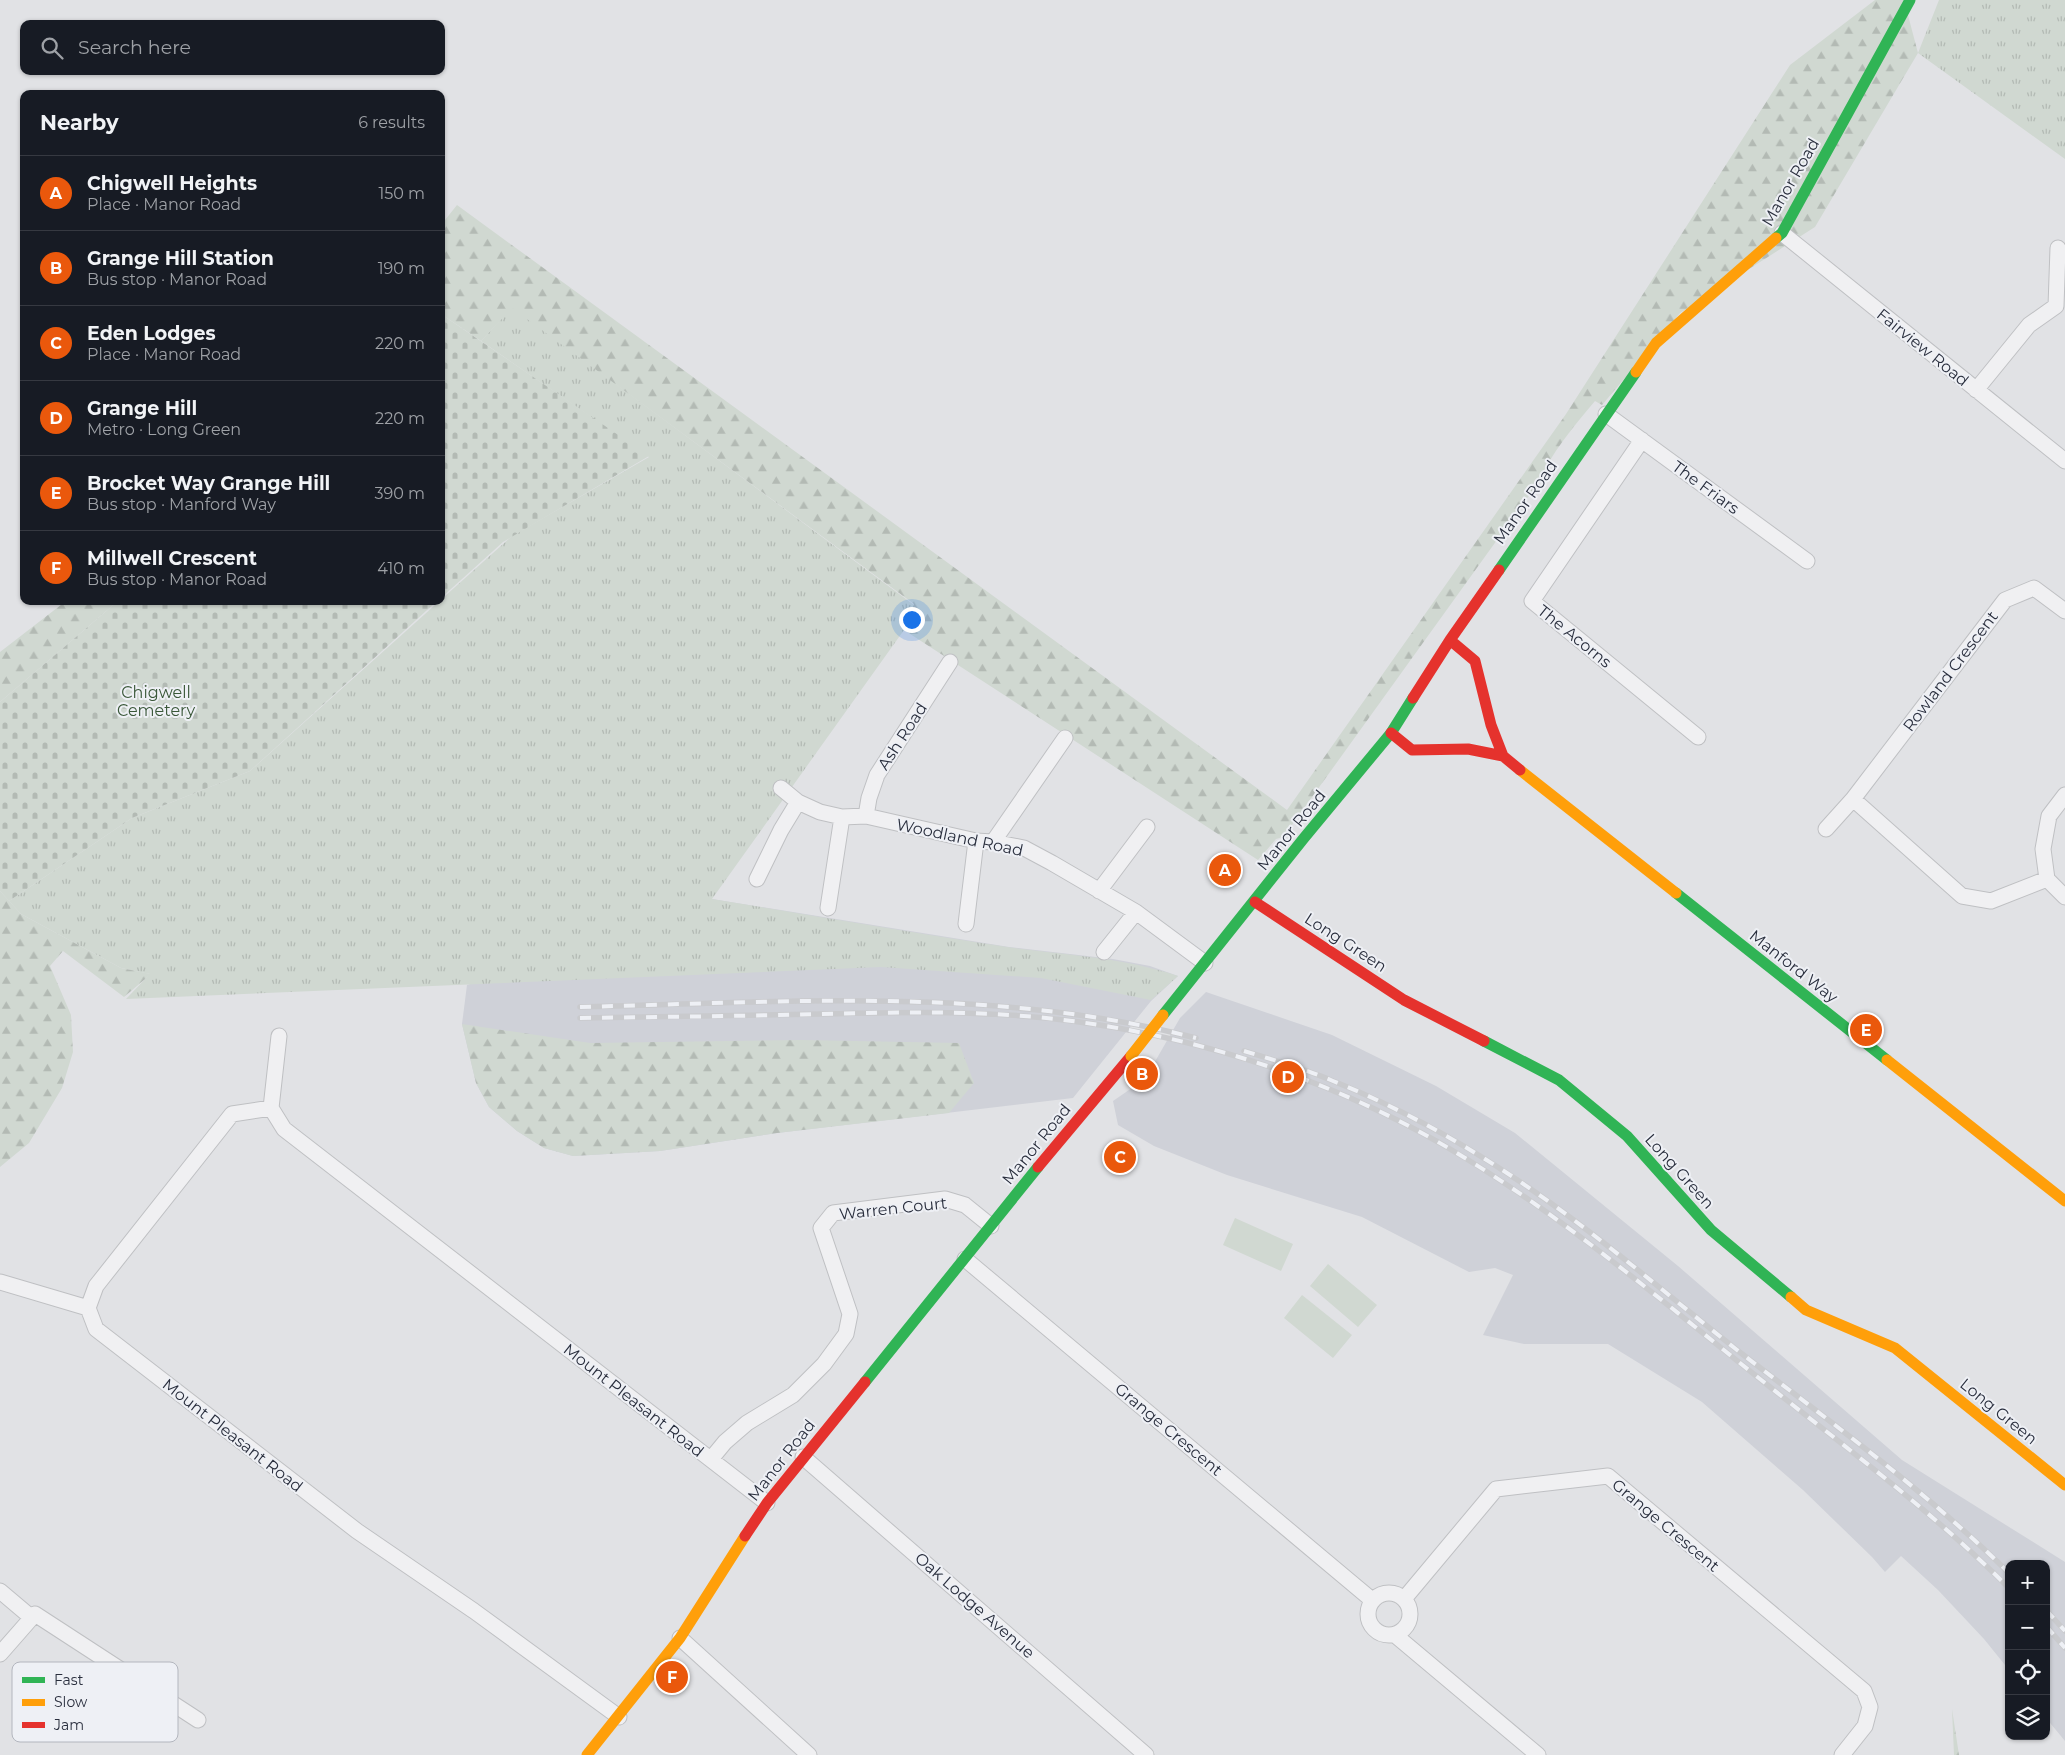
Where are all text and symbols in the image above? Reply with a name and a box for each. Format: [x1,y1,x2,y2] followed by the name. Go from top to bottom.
[20,20,445,75] search box
[38,34,66,62] icon: search
[78,36,191,59] text: Search here
[40,110,119,135] text: Nearby
[358,113,425,132] text: 6 results
[1758,135,1823,229] street label: Manor Road
[87,172,257,195] text: Chigwell Heights
[50,184,62,203] text: A
[378,184,425,203] text: 150 m
[87,195,241,214] text: Place · Manor Road
[87,247,274,270] text: Grange Hill Station
[50,259,62,278] text: B
[378,259,425,278] text: 190 m
[87,270,267,289] text: Bus stop · Manor Road
[1873,305,1972,390] street label: Fairview Road
[87,322,216,345] text: Eden Lodges
[50,334,62,353] text: C
[375,334,425,353] text: 220 m
[87,345,241,364] text: Place · Manor Road
[87,397,197,420] text: Grange Hill
[49,409,63,428] text: D
[375,409,425,428] text: 220 m
[87,420,241,439] text: Metro · Long Green
[1490,457,1561,548] street label: Manor Road
[1669,457,1743,518] street label: The Friars
[87,472,330,495] text: Brocket Way Grange Hill
[51,484,61,503] text: E
[374,484,425,503] text: 390 m
[87,495,276,514] text: Bus stop · Manford Way
[87,547,257,570] text: Millwell Crescent
[51,559,61,578] text: F
[377,559,425,578] text: 410 m
[87,570,267,589] text: Bus stop · Manor Road
[1534,601,1615,672] street label: The Acorns
[899,607,925,633] your location
[1899,607,2002,735] street label: Rowland Crescent
[117,683,195,720] park label: Chigwell Cemetery
[874,699,931,773] street label: Ash Road
[1253,786,1330,874] street label: Manor Road
[895,815,1025,860] street label: Woodland Road
[1209,851,1241,889] pin: A
[1301,909,1390,976] street label: Long Green
[1746,926,1842,1007] street label: Manford Way
[1850,1011,1882,1049] pin: E
[1126,1055,1158,1093] pin: B
[1272,1058,1304,1096] pin: D
[998,1100,1075,1188] street label: Manor Road
[1641,1130,1718,1213] street label: Long Green
[1104,1138,1136,1176] pin: C
[838,1193,948,1224] street label: Warren Court
[560,1340,708,1461] street label: Mount Pleasant Road
[1956,1374,2041,1448] street label: Long Green
[159,1375,307,1496] street label: Mount Pleasant Road
[1111,1379,1227,1480] street label: Grange Crescent
[744,1416,819,1505] street label: Manor Road
[1608,1475,1724,1576] street label: Grange Crescent
[911,1548,1038,1662] street label: Oak Lodge Avenue
[2005,1560,2050,1740] map controls
[2005,1560,2050,1605] button: +
[2005,1605,2050,1650] button: −
[2005,1650,2050,1695] button: locate
[656,1658,688,1696] pin: F
[12,1662,178,1742] legend
[54,1671,84,1689] text: Fast
[54,1693,88,1711] text: Slow
[2005,1695,2050,1740] button: layers
[53,1716,84,1734] text: Jam

